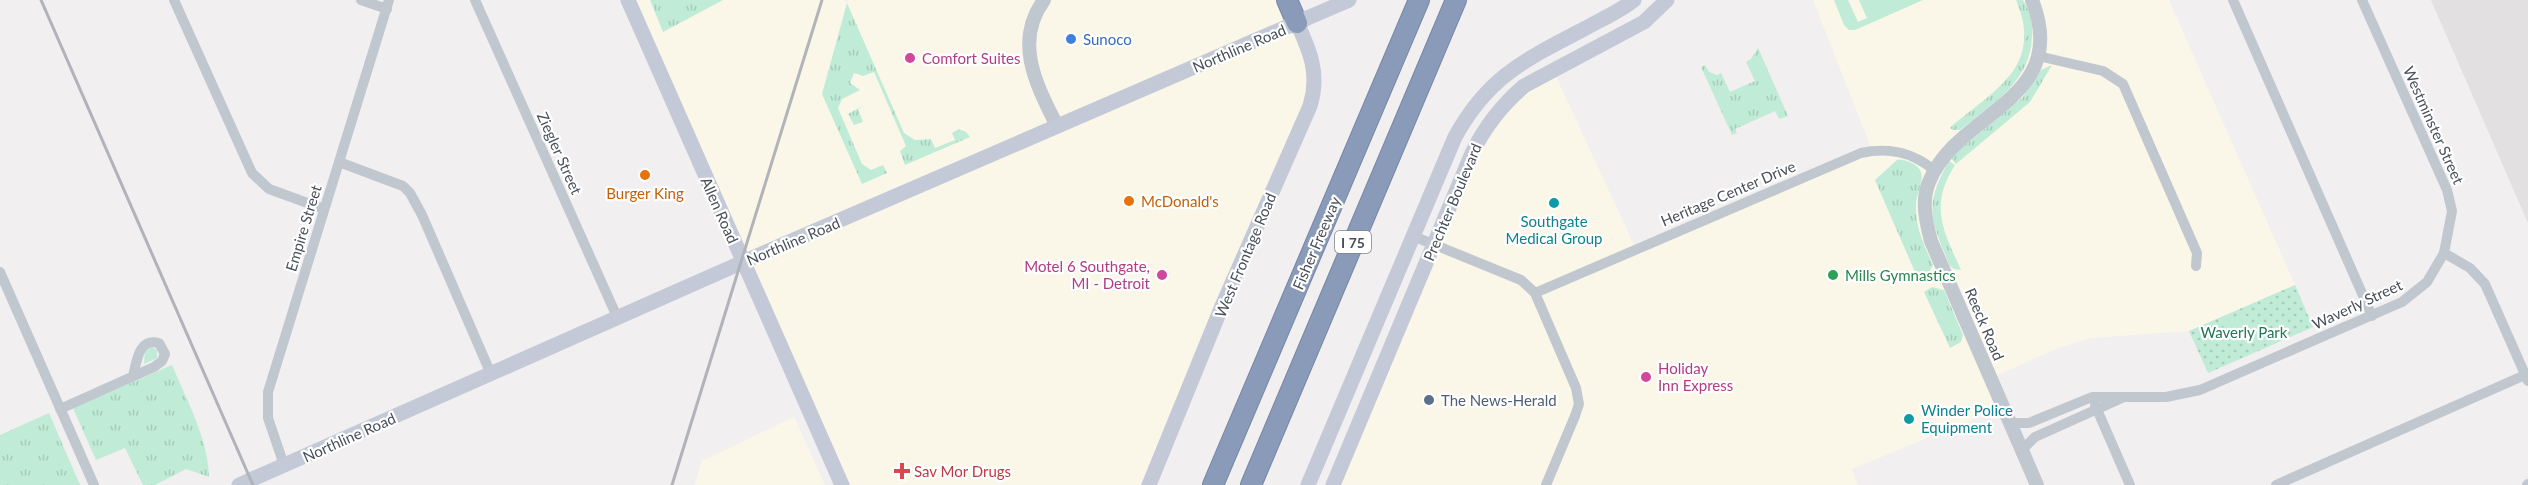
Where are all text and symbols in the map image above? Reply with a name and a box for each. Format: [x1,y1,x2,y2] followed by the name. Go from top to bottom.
[1190,20,1288,76] street label: Northline Road
[1083,30,1132,48] place label: Sunoco
[1064,32,1078,46] marker: Sunoco
[922,49,1021,67] place label: Comfort Suites
[903,51,917,65] marker: Comfort Suites
[2400,63,2468,187] street label: Westminster Street
[534,109,586,198] street label: Ziegler Street
[1419,141,1485,263] street label: Prechter Boulevard
[1658,156,1798,230] street label: Heritage Center Drive
[638,168,652,182] marker: Burger King
[697,174,743,246] street label: Allen Road
[281,182,325,273] street label: Empire Street
[606,184,684,202] place label: Burger King
[1211,190,1279,320] street label: West Frontage Road
[1141,192,1219,210] place label: McDonald's
[1122,194,1136,208] marker: McDonald's
[1288,194,1344,292] street label: Fisher Freeway
[1547,196,1561,210] marker: Southgate Medical Group
[1506,212,1602,247] place label: Southgate Medical Group
[744,213,842,269] street label: Northline Road
[1335,231,1371,253] road number: I 75
[1024,257,1151,292] place label: Motel 6 Southgate, MI - Detroit
[1845,266,1956,284] place label: Mills Gymnastics
[1155,268,1169,282] marker: Motel 6 Southgate, MI - Detroit
[1826,268,1840,282] marker: Mills Gymnastics
[2309,275,2405,333] street label: Waverly Street
[1962,285,2008,363] street label: Reeck Road
[2201,323,2288,341] park label: Waverly Park
[1658,359,1733,394] place label: Holiday Inn Express
[1639,370,1653,384] marker: Holiday Inn Express
[1441,391,1557,409] place label: The News-Herald
[1422,393,1436,407] marker: The News-Herald
[1921,401,2013,436] place label: Winder Police Equipment
[300,409,398,465] street label: Northline Road
[1902,412,1916,426] marker: Winder Police Equipment
[914,462,1011,480] place label: Sav Mor Drugs
[895,464,909,478] marker: Sav Mor Drugs

